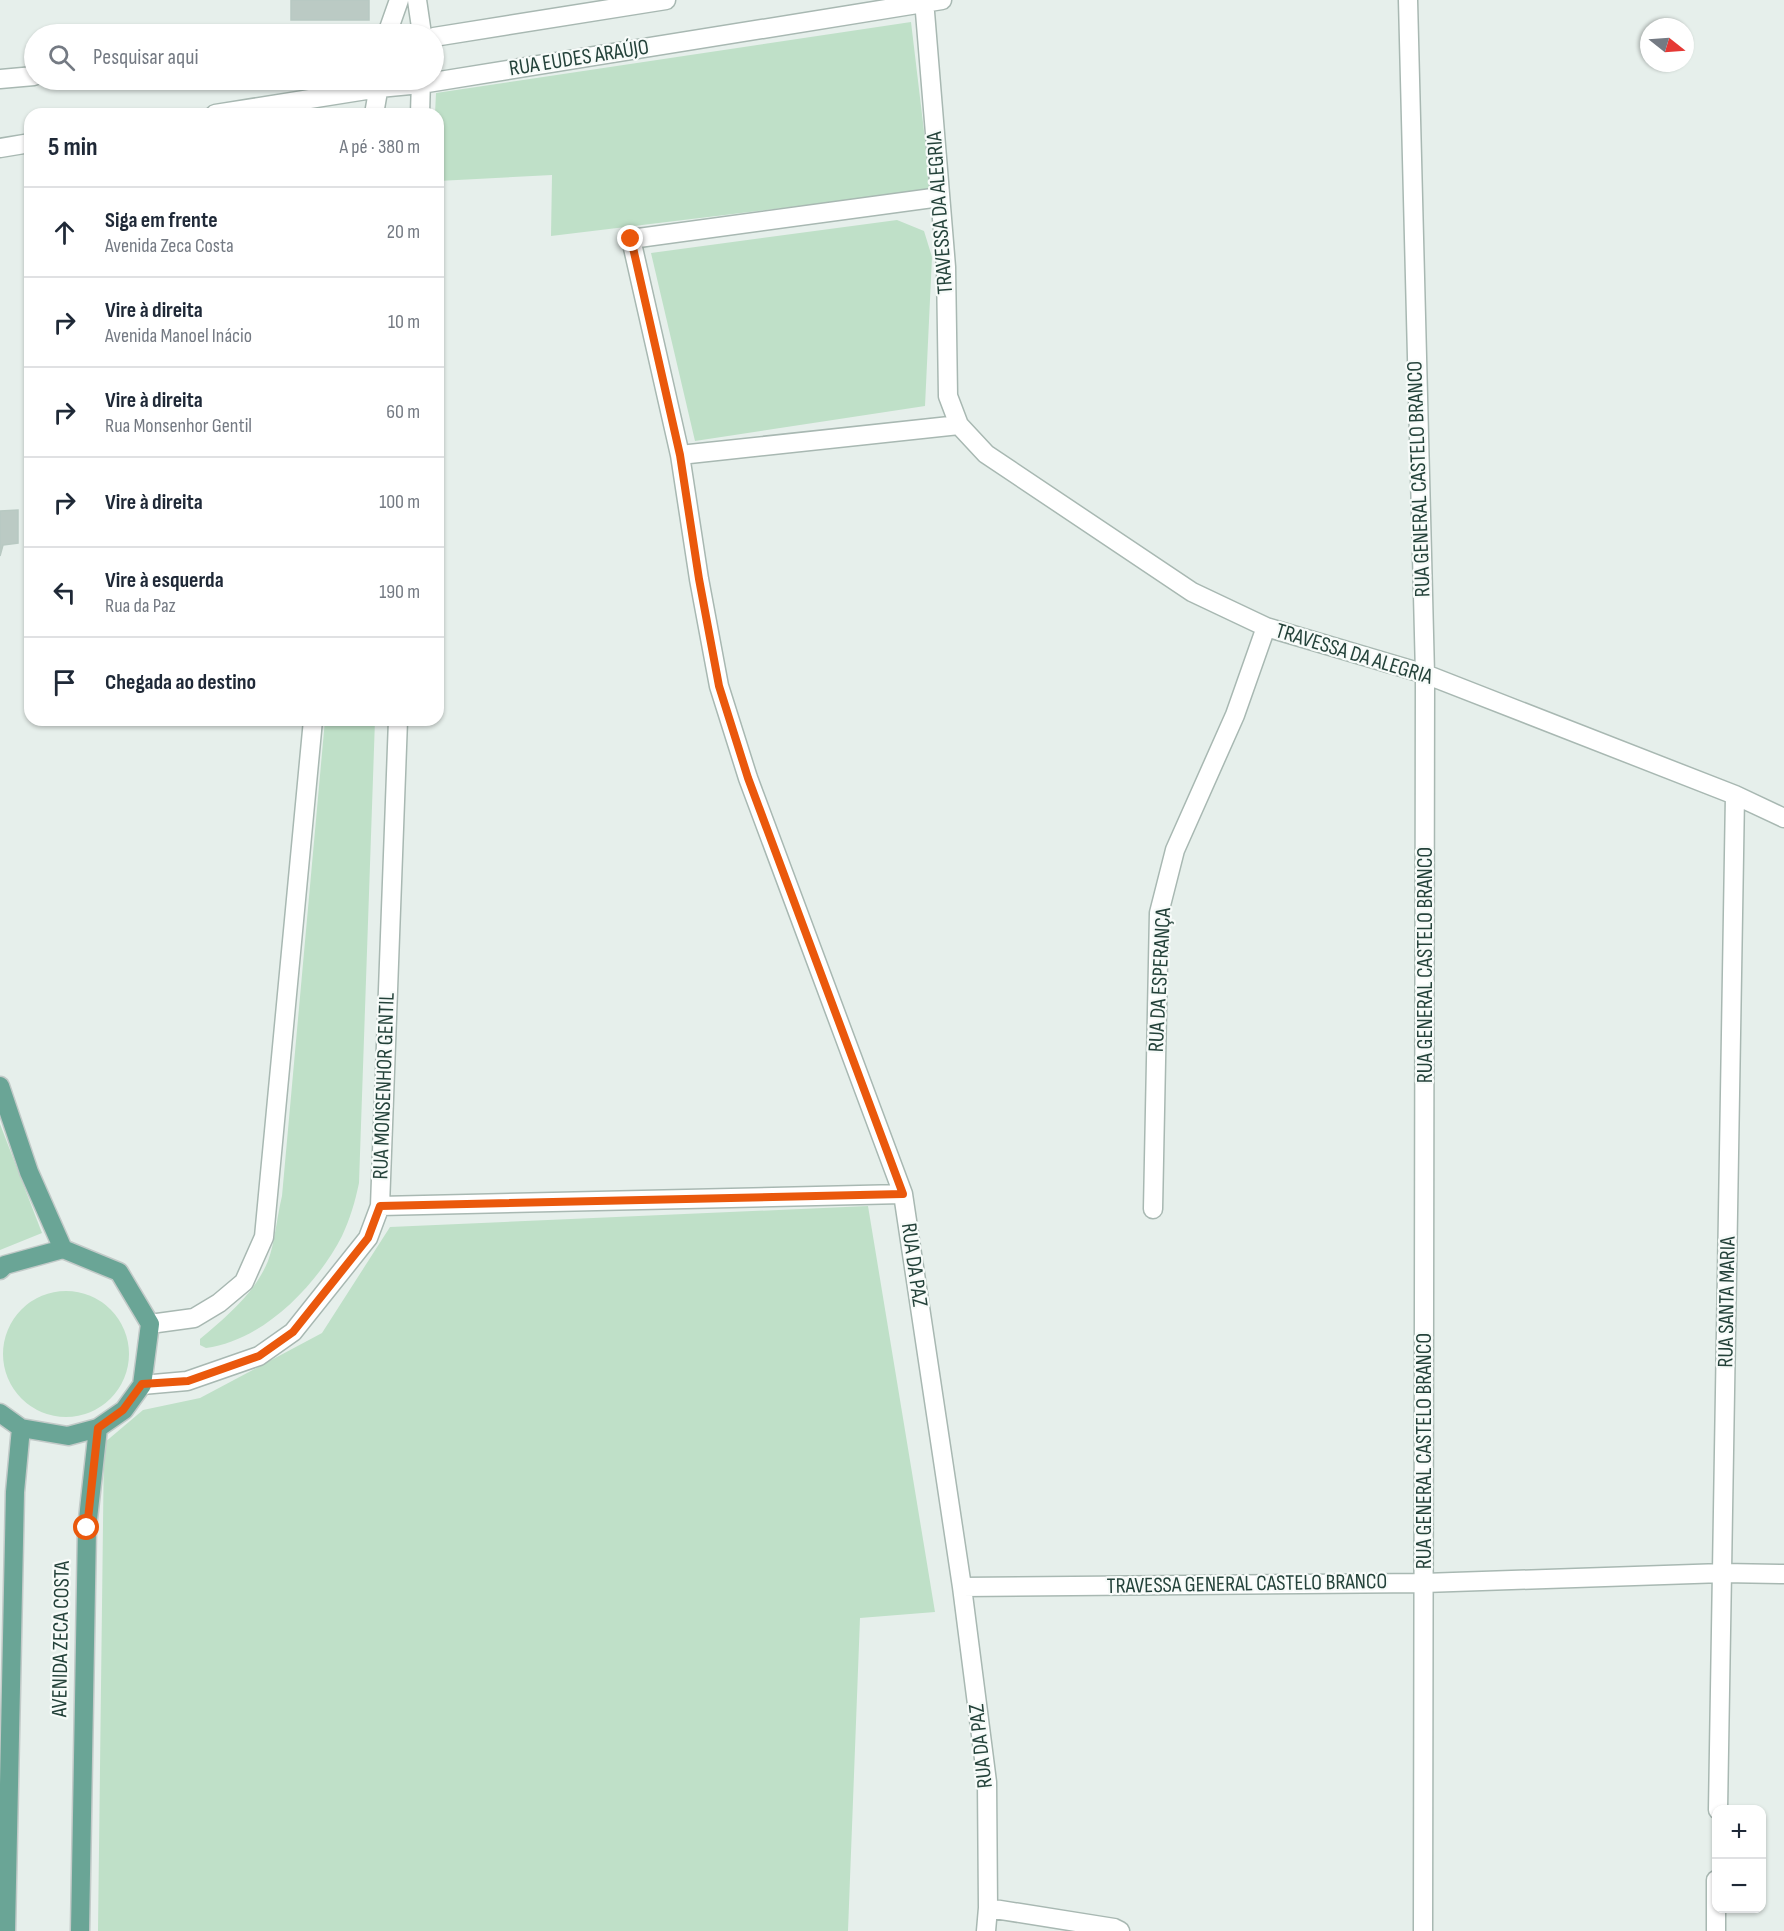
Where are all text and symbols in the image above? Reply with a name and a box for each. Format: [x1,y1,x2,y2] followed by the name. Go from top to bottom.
[1640,18,1694,72] north arrow
[24,24,444,90] search box
[507,34,651,82] street label: RUA EUDES ARAÚJO
[45,41,78,74] icon: search
[93,44,198,71] text: Pesquisar aqui
[921,130,959,295] street label: TRAVESSA DA ALEGRIA
[48,132,98,163] text: 5 min
[340,135,420,159] text: A pé · 380 m
[105,207,218,234] text: Siga em frente
[48,216,81,249] icon: ahead
[387,220,420,244] text: 20 m
[617,225,643,251] route end
[105,234,234,258] text: Avenida Zeca Costa
[105,297,203,324] text: Vire à direita
[48,306,81,339] icon: right
[388,310,420,334] text: 10 m
[105,324,252,348] text: Avenida Manoel Inácio
[1401,360,1437,598] street label: RUA GENERAL CASTELO BRANCO
[105,387,203,414] text: Vire à direita
[48,396,81,429] icon: right
[386,400,420,424] text: 60 m
[105,414,252,438] text: Rua Monsenhor Gentil
[48,486,81,519] icon: right
[105,489,203,516] text: Vire à direita
[379,490,420,514] text: 100 m
[105,567,224,594] text: Vire à esquerda
[48,576,81,609] icon: left
[379,580,420,604] text: 190 m
[105,594,176,618] text: Rua da Paz
[1272,617,1436,691] street label: TRAVESSA DA ALEGRIA
[48,666,81,699] icon: arrive
[105,669,256,696] text: Chegada ao destino
[1412,847,1439,1083] street label: RUA GENERAL CASTELO BRANCO
[1143,906,1177,1053] street label: RUA DA ESPERANÇA
[367,992,401,1180] street label: RUA MONSENHOR GENTIL
[895,1221,933,1309] street label: RUA DA PAZ
[1712,1236,1742,1368] street label: RUA SANTA MARIA
[1411,1333,1438,1569] street label: RUA GENERAL CASTELO BRANCO
[73,1514,99,1540] route start
[46,1560,76,1718] street label: AVENIDA ZECA COSTA
[1106,1568,1388,1600] street label: TRAVESSA GENERAL CASTELO BRANCO
[963,1702,999,1790] street label: RUA DA PAZ
[1712,1805,1766,1913] map controls
[1712,1805,1766,1859] button: +
[1712,1859,1766,1913] button: −

